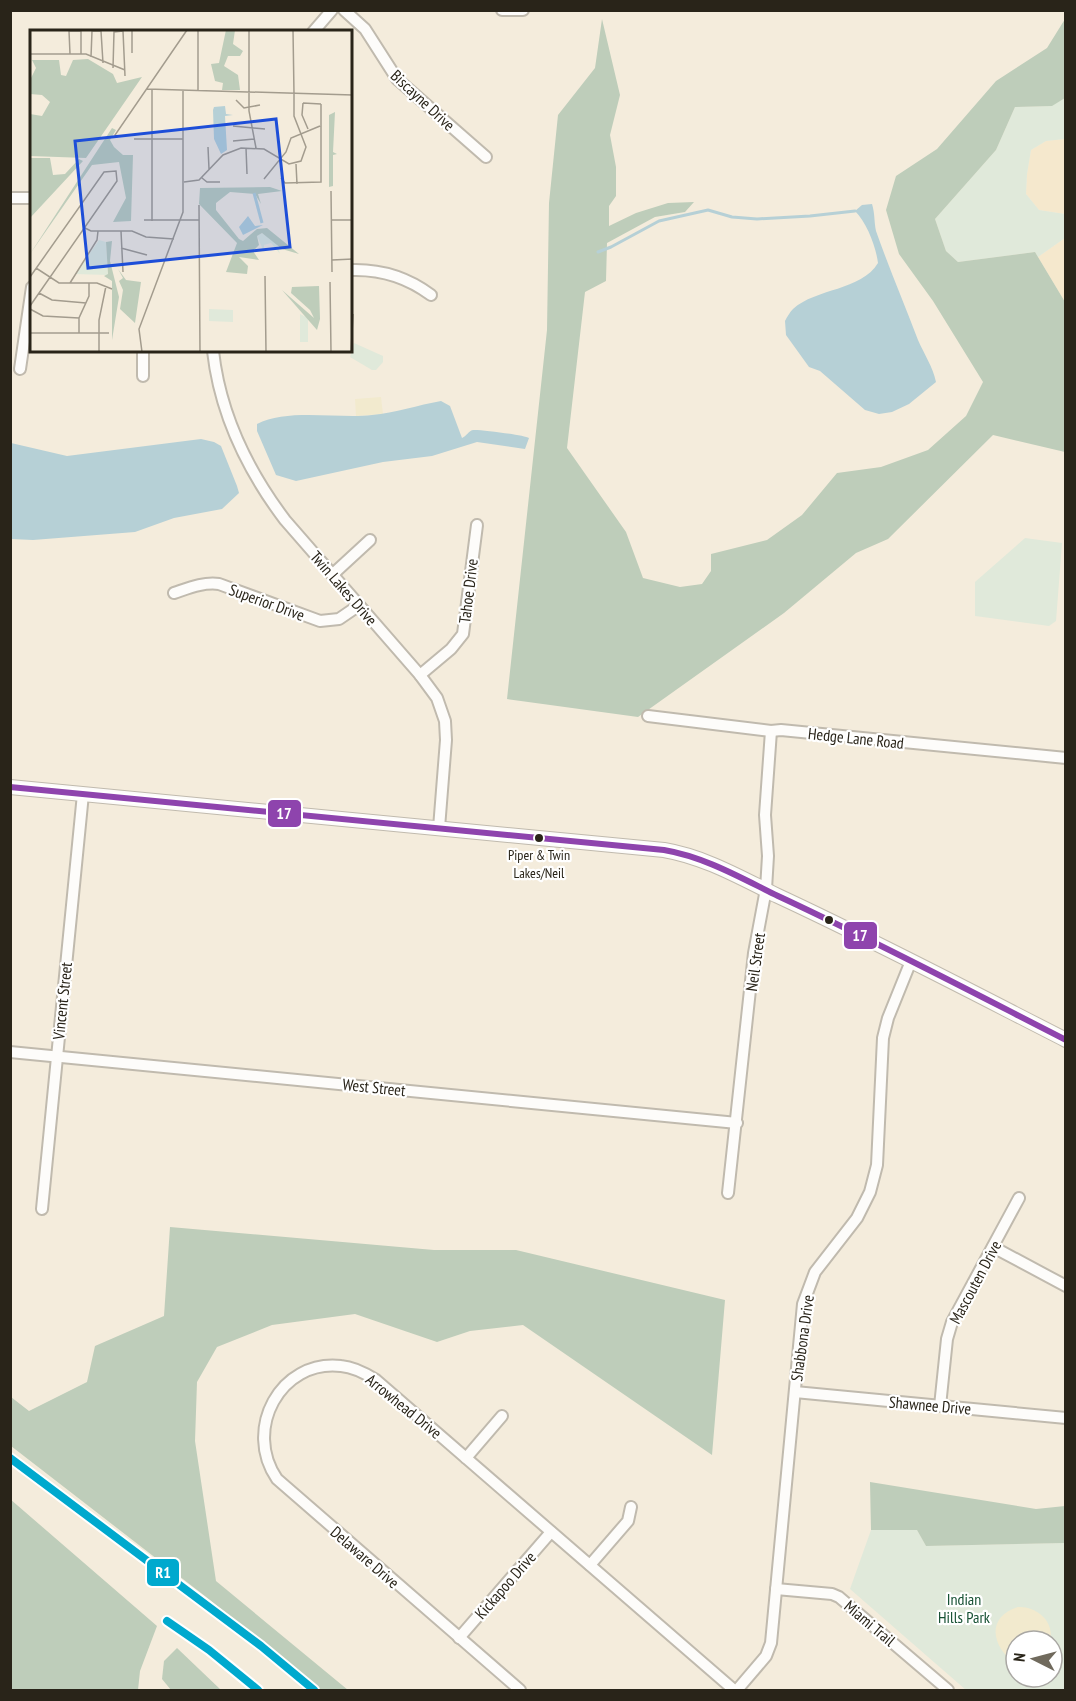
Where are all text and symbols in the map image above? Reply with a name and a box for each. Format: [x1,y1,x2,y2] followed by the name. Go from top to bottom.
[30,30,352,352] inset map
[387,65,459,135] street label: Biscayne Drive
[306,547,382,629] street label: Twin Lakes Drive
[454,557,482,625] street label: Tahoe Drive
[226,579,308,625] street label: Superior Drive
[807,723,905,753] street label: Hedge Lane Road
[267,799,302,828] line badge: 17
[276,803,292,823] text: 17
[533,832,545,844] marker: Piper & Twin Lakes/Neil
[508,846,570,882] place label: Piper & Twin Lakes/Neil
[823,914,835,926] unlabelled marker
[843,921,878,950] line badge: 17
[852,925,868,945] text: 17
[741,931,769,993] street label: Neil Street
[48,961,76,1042] street label: Vincent Street
[342,1074,407,1100] street label: West Street
[945,1237,1005,1327] street label: Mascouten Drive
[786,1294,818,1382] street label: Shabbona Drive
[362,1369,446,1443] street label: Arrowhead Drive
[888,1391,972,1419] street label: Shawnee Drive
[327,1522,403,1592] street label: Delaware Drive
[470,1547,540,1623] street label: Kickapoo Drive
[146,1558,180,1587] line badge: R1
[155,1562,171,1582] text: R1
[938,1589,991,1627] park label: Indian Hills Park
[840,1596,900,1650] street label: Miami Trail
[1004,1629,1064,1689] north arrow
[1009,1652,1029,1663] text: N

